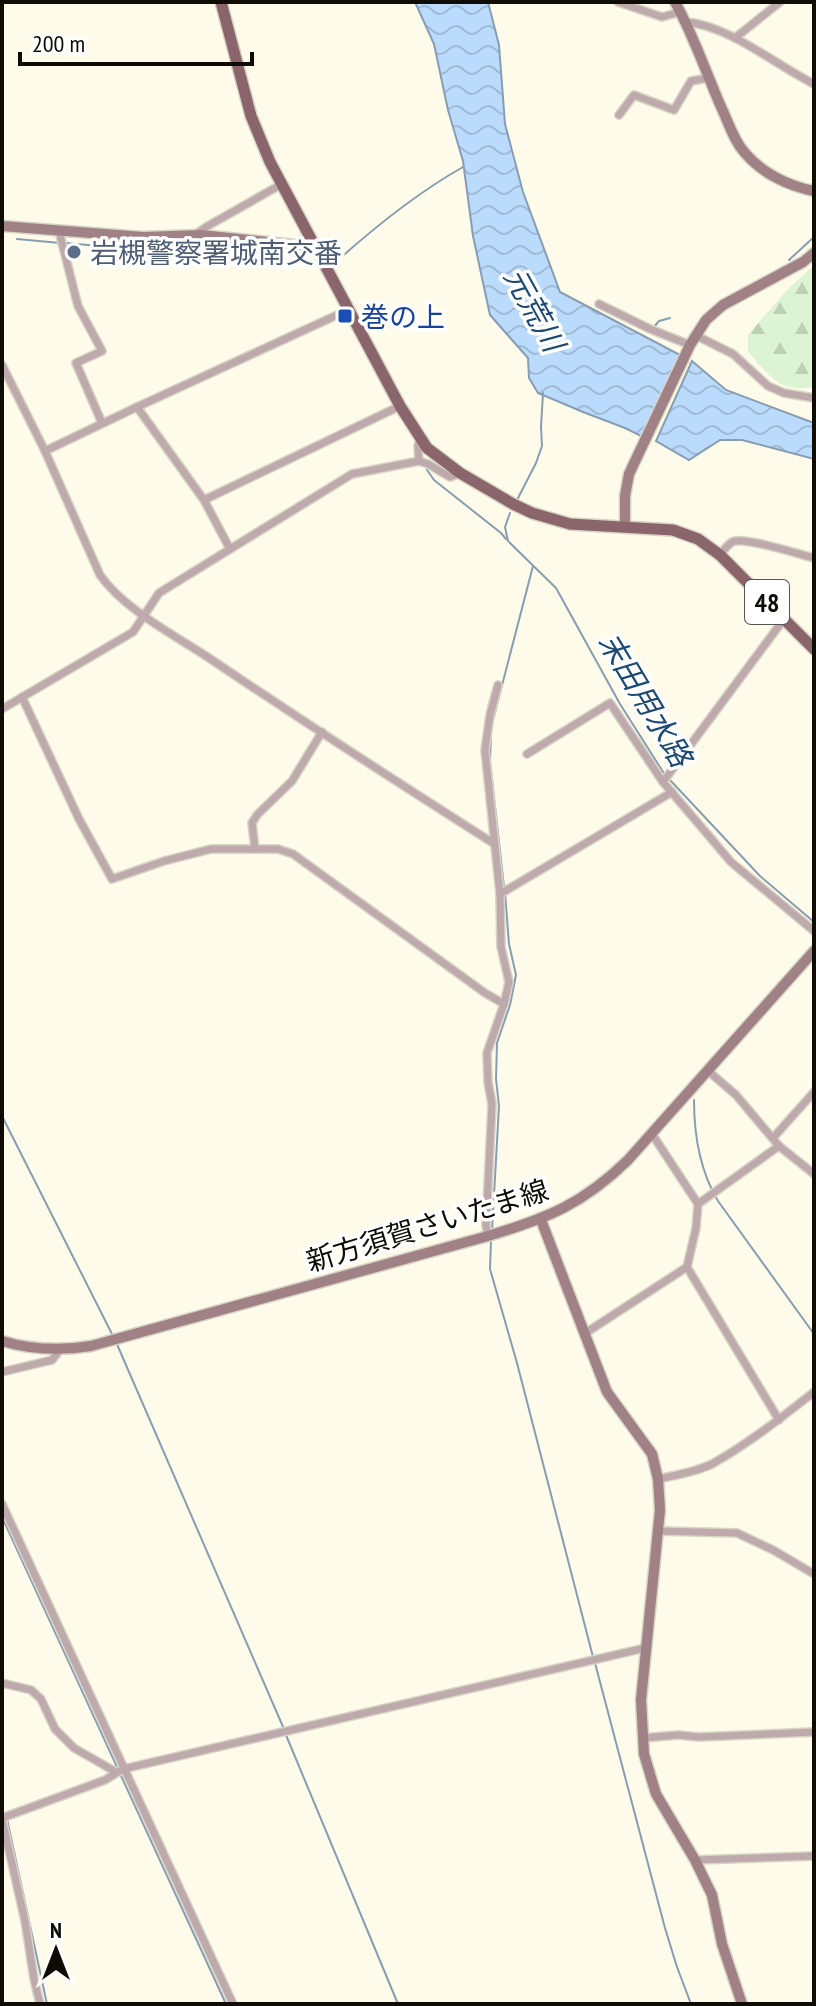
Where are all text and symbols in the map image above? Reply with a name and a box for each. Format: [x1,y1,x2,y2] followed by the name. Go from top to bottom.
[20,16,252,66] scale bar
[32,28,85,59] text: 200 m
[90,234,342,271] place label: 岩槻警察署城南交番
[65,243,83,261] marker: 岩槻警察署城南交番
[496,260,575,360] water label: 元荒川
[361,298,445,335] place label: 巻の上
[336,307,354,325] marker: 巻の上
[745,580,789,624] road number: 48
[591,625,703,776] water label: 末田用水路
[301,1171,553,1279] street label: 新方須賀さいたま線
[16,1910,96,1990] north arrow
[50,1916,62,1944] text: N

